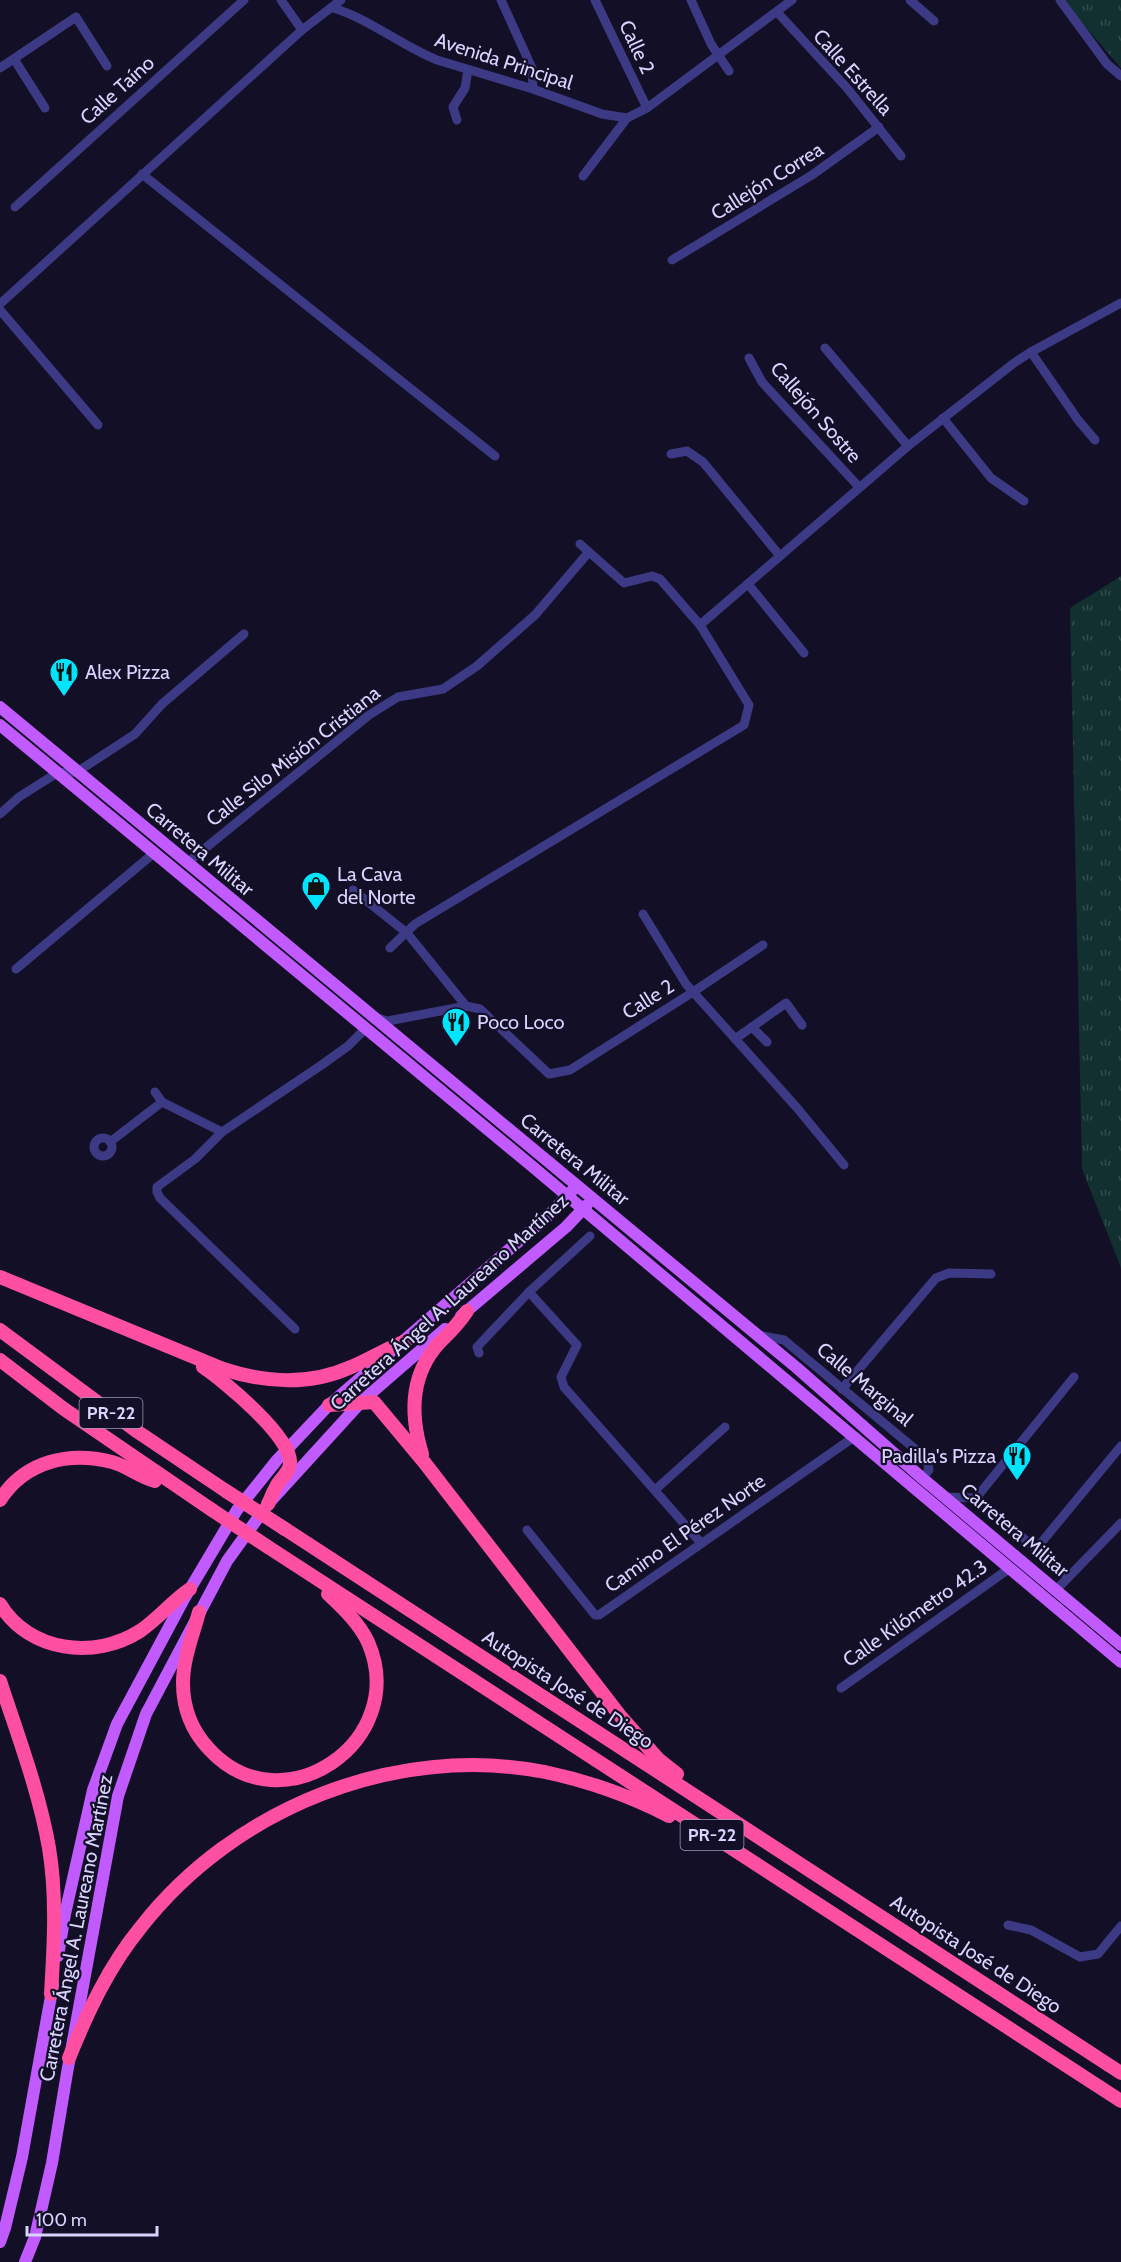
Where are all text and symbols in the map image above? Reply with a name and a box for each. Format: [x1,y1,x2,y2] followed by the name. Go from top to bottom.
[614,16,660,78] street label: Calle 2
[808,24,898,120] street label: Calle Estrella
[432,27,576,95] street label: Avenida Principal
[75,50,159,130] street label: Calle Taíno
[706,137,828,225] street label: Callejón Correa
[765,356,867,468] street label: Callejón Sostre
[48,656,80,698] restaurant icon: Alex Pizza
[85,660,170,684] place label: Alex Pizza
[201,680,385,831] street label: Calle Silo Misión Cristiana
[141,797,259,902] street label: Carretera Militar
[337,862,416,909] place label: La Cava del Norte
[300,870,332,912] shop icon: La Cava del Norte
[618,974,678,1024] street label: Calle 2
[440,1006,472,1048] restaurant icon: Poco Loco
[477,1010,564,1034] place label: Poco Loco
[516,1108,635,1211] street label: Carretera Militar
[325,1189,573,1415] street label: Carretera Ángel A. Laureano Martínez
[812,1337,918,1431] street label: Calle Marginal
[80,1398,142,1428] road number: PR-22
[1001,1440,1033,1482] restaurant icon: Padilla's Pizza
[881,1444,996,1468] place label: Padilla's Pizza
[600,1469,770,1597] street label: Camino El Pérez Norte
[956,1478,1074,1583] street label: Carretera Militar
[838,1554,992,1672] street label: Calle Kilómetro 42.3
[478,1625,658,1753] street label: Autopista José de Diego
[34,1772,118,2084] street label: Carretera Ángel A. Laureano Martínez
[680,1820,744,1850] road number: PR-22
[886,1890,1066,2018] street label: Autopista José de Diego
[27,2199,158,2237] scale bar
[36,2209,87,2231] text: 100 m

